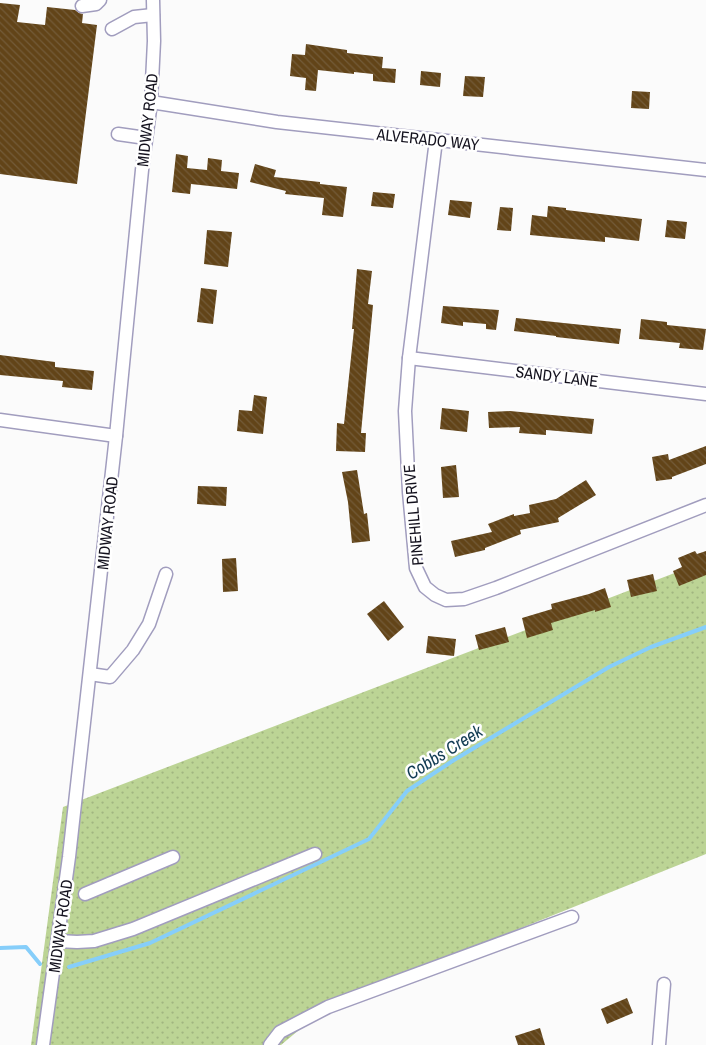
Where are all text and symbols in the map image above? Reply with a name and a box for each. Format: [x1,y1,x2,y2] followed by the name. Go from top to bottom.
[131,72,163,168] street label: MIDWAY ROAD
[375,123,480,155] street label: ALVERADO WAY
[515,360,599,392] street label: SANDY LANE
[398,463,428,567] street label: PINEHILL DRIVE
[91,475,123,571] street label: MIDWAY ROAD
[401,718,488,785] water label: Cobbs Creek
[43,878,77,974] street label: MIDWAY ROAD

